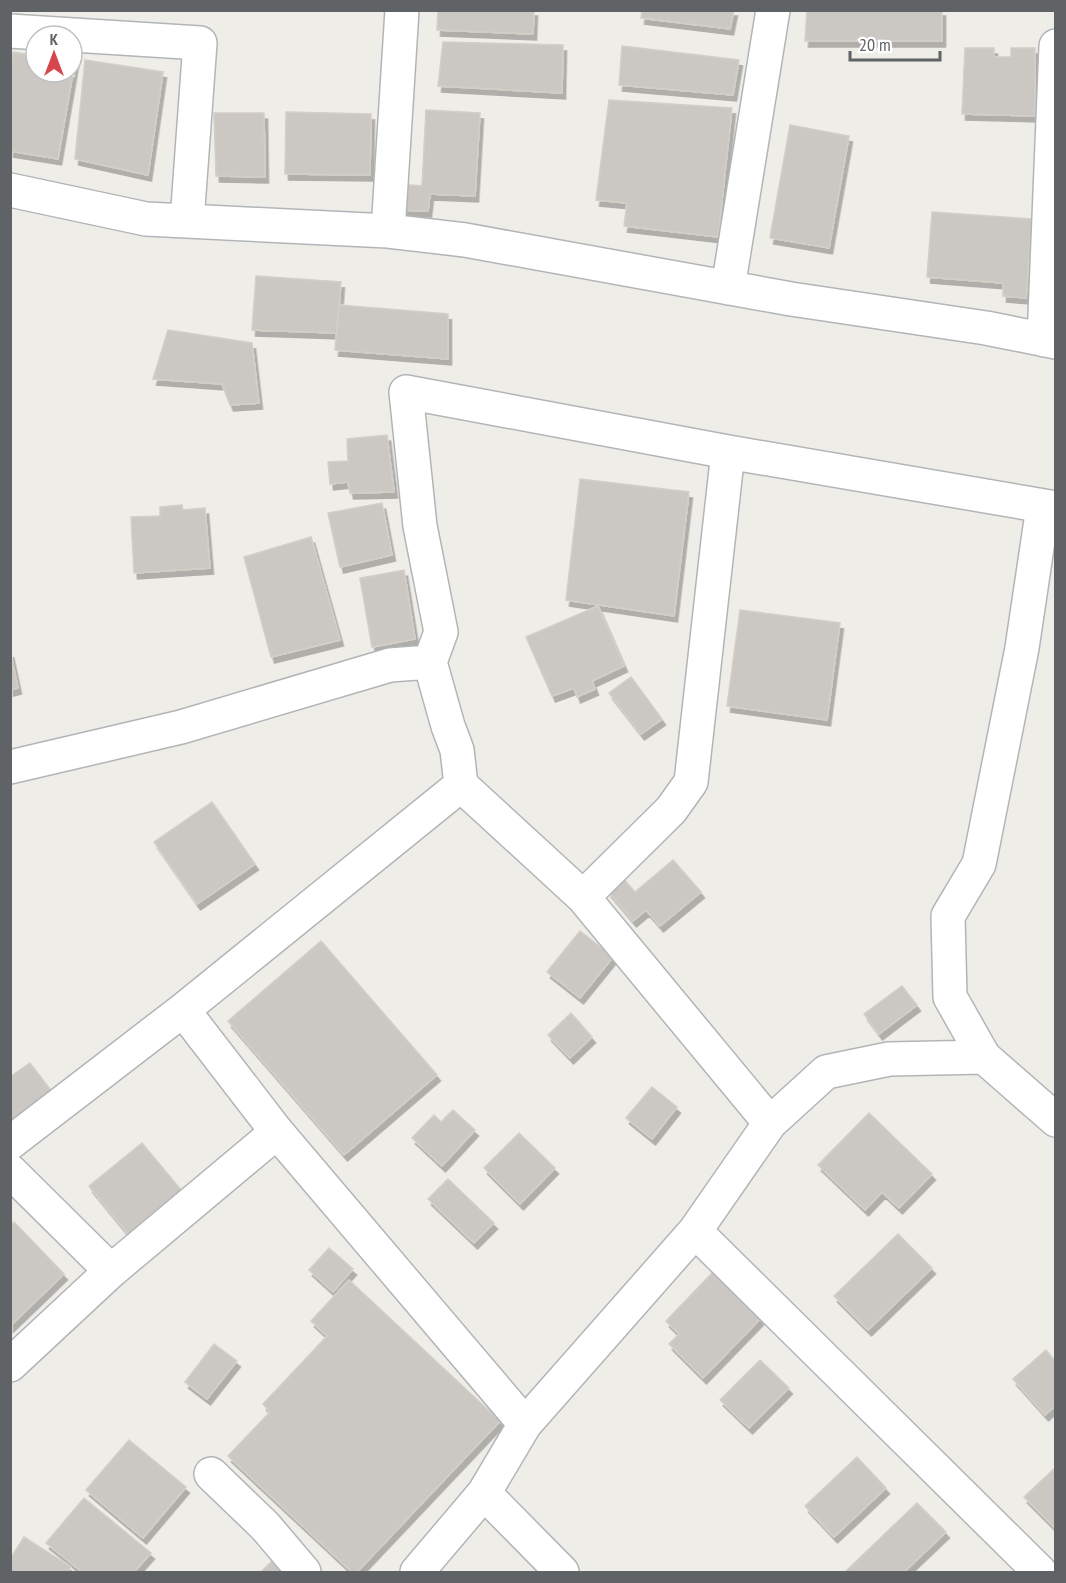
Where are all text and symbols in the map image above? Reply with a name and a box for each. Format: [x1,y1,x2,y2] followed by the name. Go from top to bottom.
[24,24,84,84] north arrow
[850,24,940,62] scale bar
[50,29,59,49] text: K
[859,33,891,56] text: 20 m

